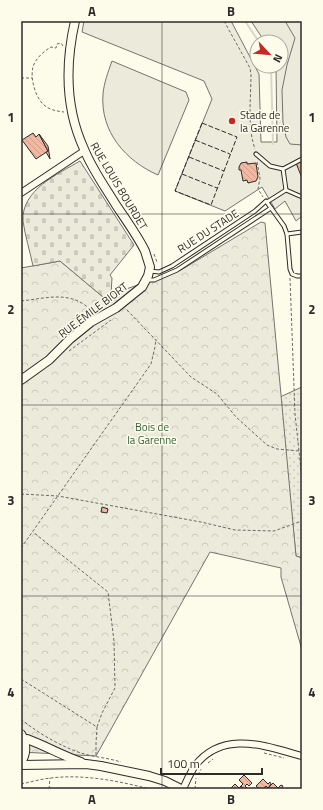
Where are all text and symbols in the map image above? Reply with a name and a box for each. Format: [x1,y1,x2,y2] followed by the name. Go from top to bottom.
[88,1,96,21] text: A
[227,1,235,21] text: B
[249,34,289,74] north arrow
[269,51,287,65] text: N
[7,107,15,127] text: 1
[240,107,290,136] place label: Stade de la Garenne
[308,107,316,127] text: 1
[227,116,237,126] marker: Stade de la Garenne
[86,139,152,233] street label: RUE LOUIS BOURDET
[174,205,242,257] street label: RUE DU STADE
[55,278,131,341] street label: RUE ÉMILE BIORT
[7,299,15,319] text: 2
[308,299,316,319] text: 2
[127,419,177,448] park label: Bois de la Garenne
[7,490,15,510] text: 3
[308,490,316,510] text: 3
[7,682,15,702] text: 4
[308,682,316,702] text: 4
[161,750,262,776] scale bar
[167,754,200,773] text: 100 m
[88,789,96,809] text: A
[227,789,235,809] text: B

